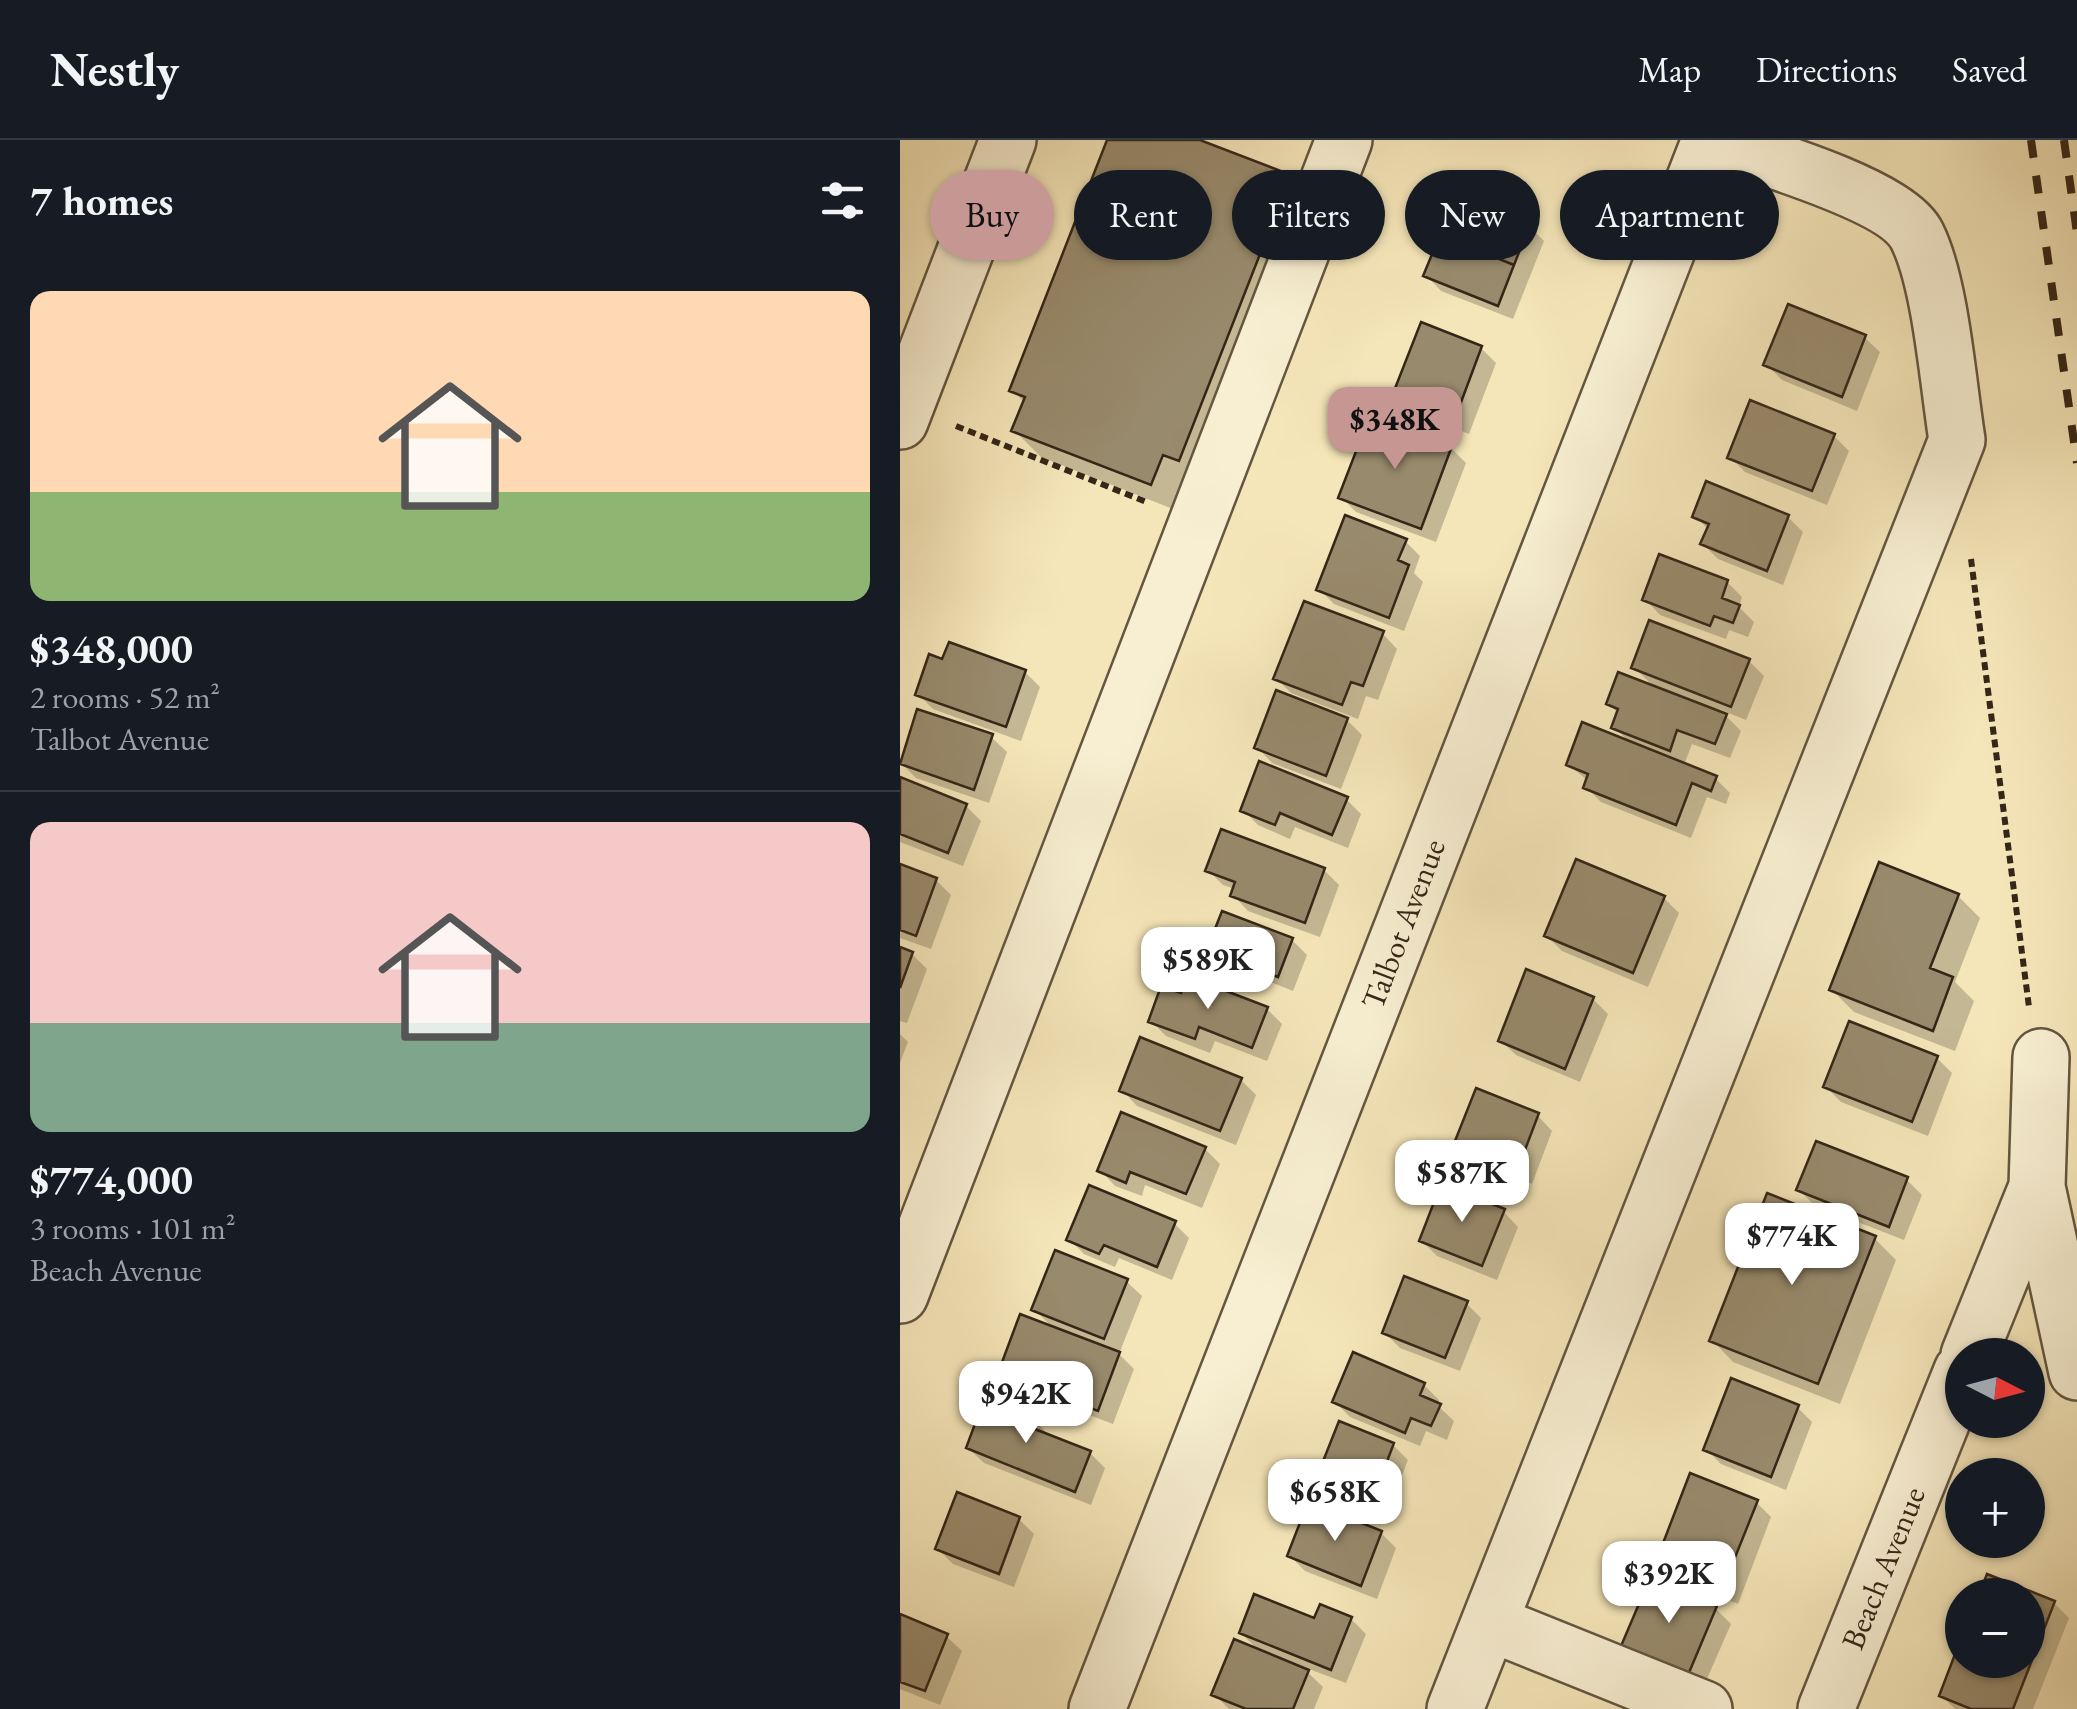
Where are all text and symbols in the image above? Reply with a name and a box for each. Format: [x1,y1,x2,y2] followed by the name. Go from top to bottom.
[50,38,179,100] text: Nestly
[1638,47,1701,92] text: Map
[1756,47,1897,92] text: Directions
[1952,47,2027,92] text: Saved
[930,170,1054,260] chip: Buy
[1074,170,1212,260] chip: Rent
[1232,170,1385,260] chip: Filters
[1405,170,1540,260] chip: New
[1560,170,1779,260] chip: Apartment
[30,173,173,228] text: 7 homes
[815,173,870,228] icon: filters
[360,356,540,536] icon: home
[1325,387,1465,472] pin: $348K
[1350,398,1440,440] text: $348K
[30,621,193,676] text: $348,000
[30,676,220,718] text: 2 rooms · 52 m²
[30,718,209,760] text: Talbot Avenue
[1351,833,1455,1015] street label: Talbot Avenue
[360,887,540,1067] icon: home
[1138,927,1278,1012] pin: $589K
[1163,938,1253,980] text: $589K
[1392,1140,1532,1225] pin: $587K
[1417,1151,1507,1193] text: $587K
[30,1152,193,1207] text: $774,000
[1722,1203,1862,1288] pin: $774K
[30,1207,236,1249] text: 3 rooms · 101 m²
[1747,1214,1837,1256] text: $774K
[30,1249,202,1291] text: Beach Avenue
[1945,1338,2045,1438] north arrow
[1945,1338,2045,1678] map controls
[956,1361,1096,1446] pin: $942K
[981,1372,1071,1414] text: $942K
[1945,1458,2045,1558] button: +
[1265,1459,1405,1544] pin: $658K
[1290,1470,1380,1512] text: $658K
[1831,1480,1935,1656] street label: Beach Avenue
[1599,1541,1739,1626] pin: $392K
[1624,1552,1714,1594] text: $392K
[1945,1578,2045,1678] button: −

